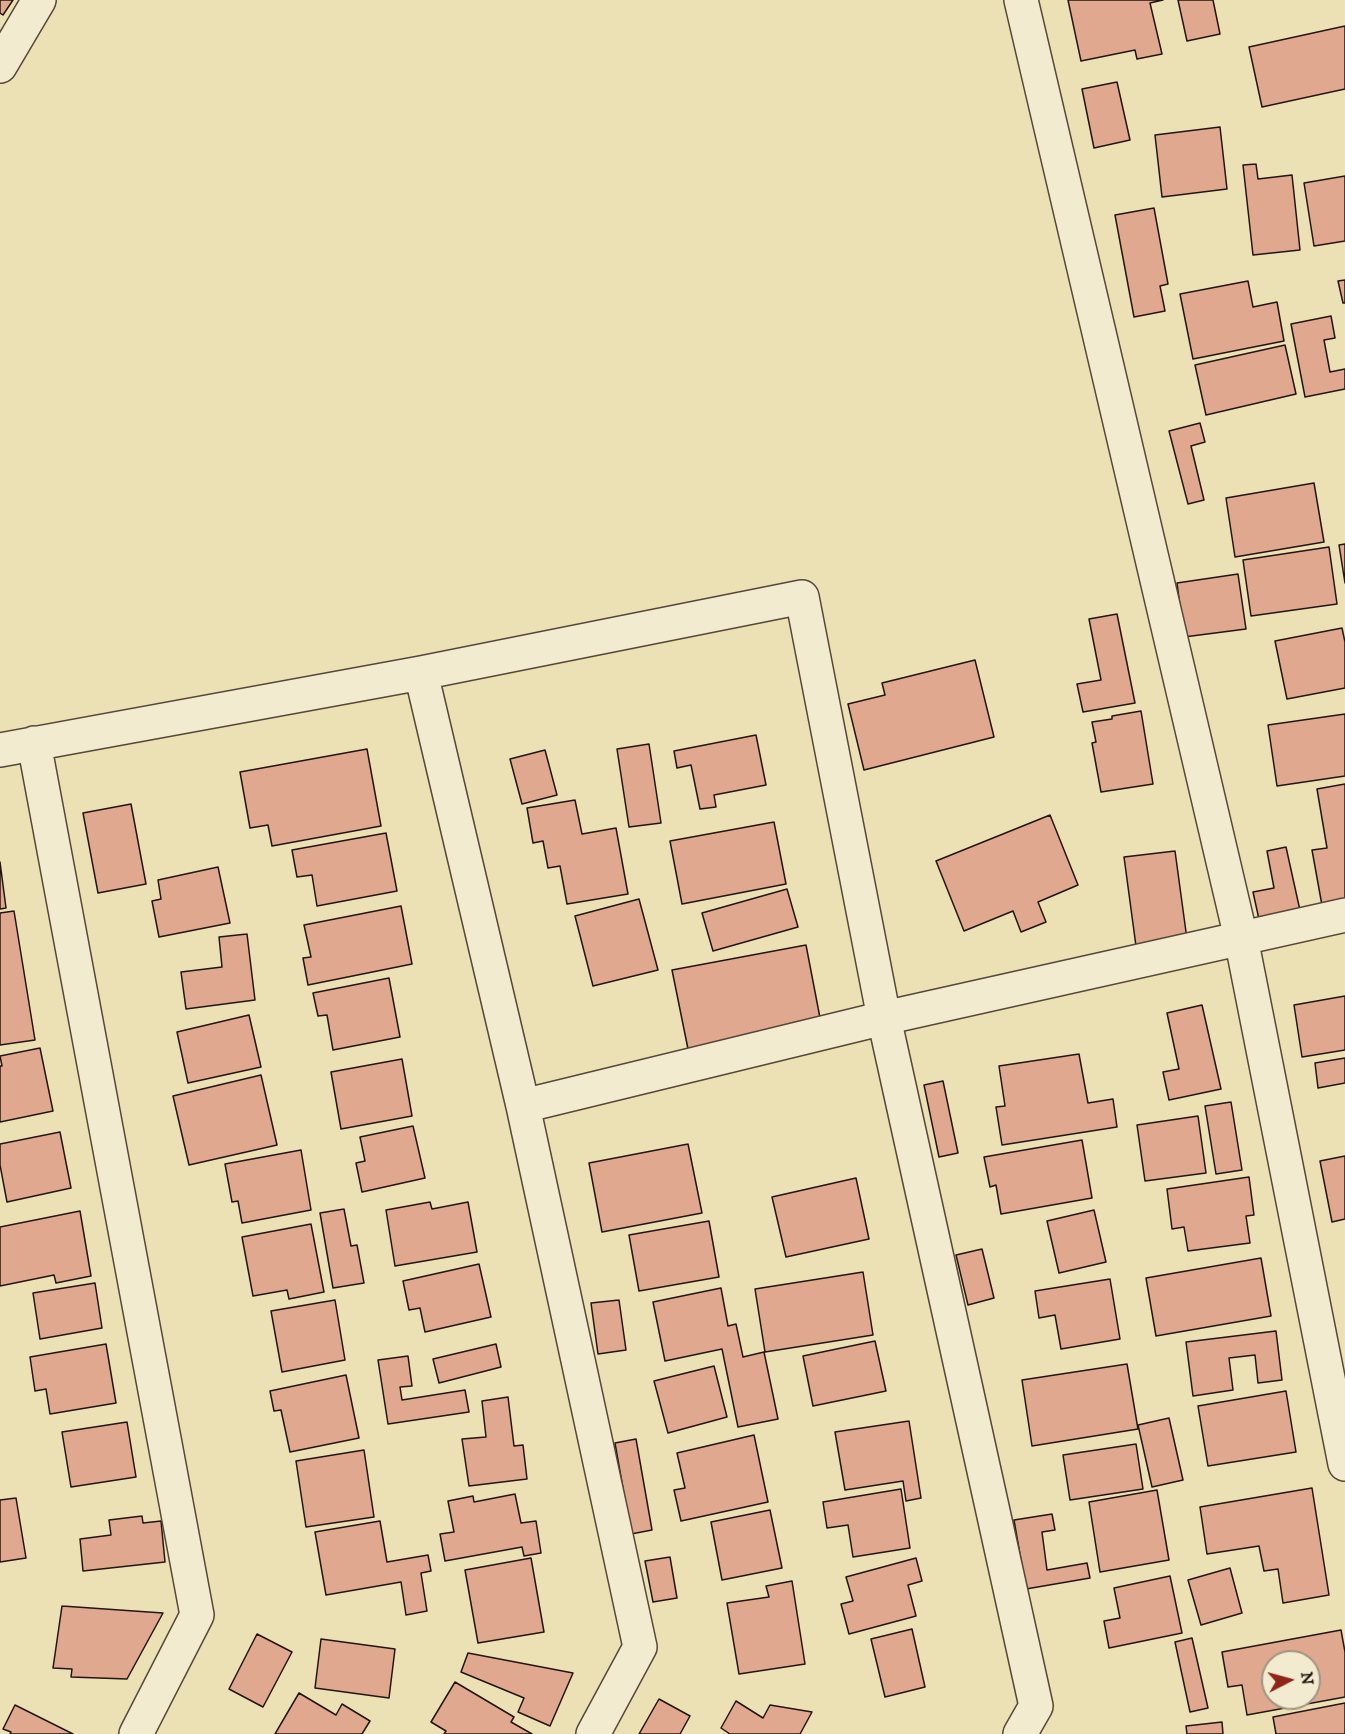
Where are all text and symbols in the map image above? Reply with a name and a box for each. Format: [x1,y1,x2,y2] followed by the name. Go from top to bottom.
[1261,1650,1321,1710] north arrow
[1296,1671,1318,1686] text: N

